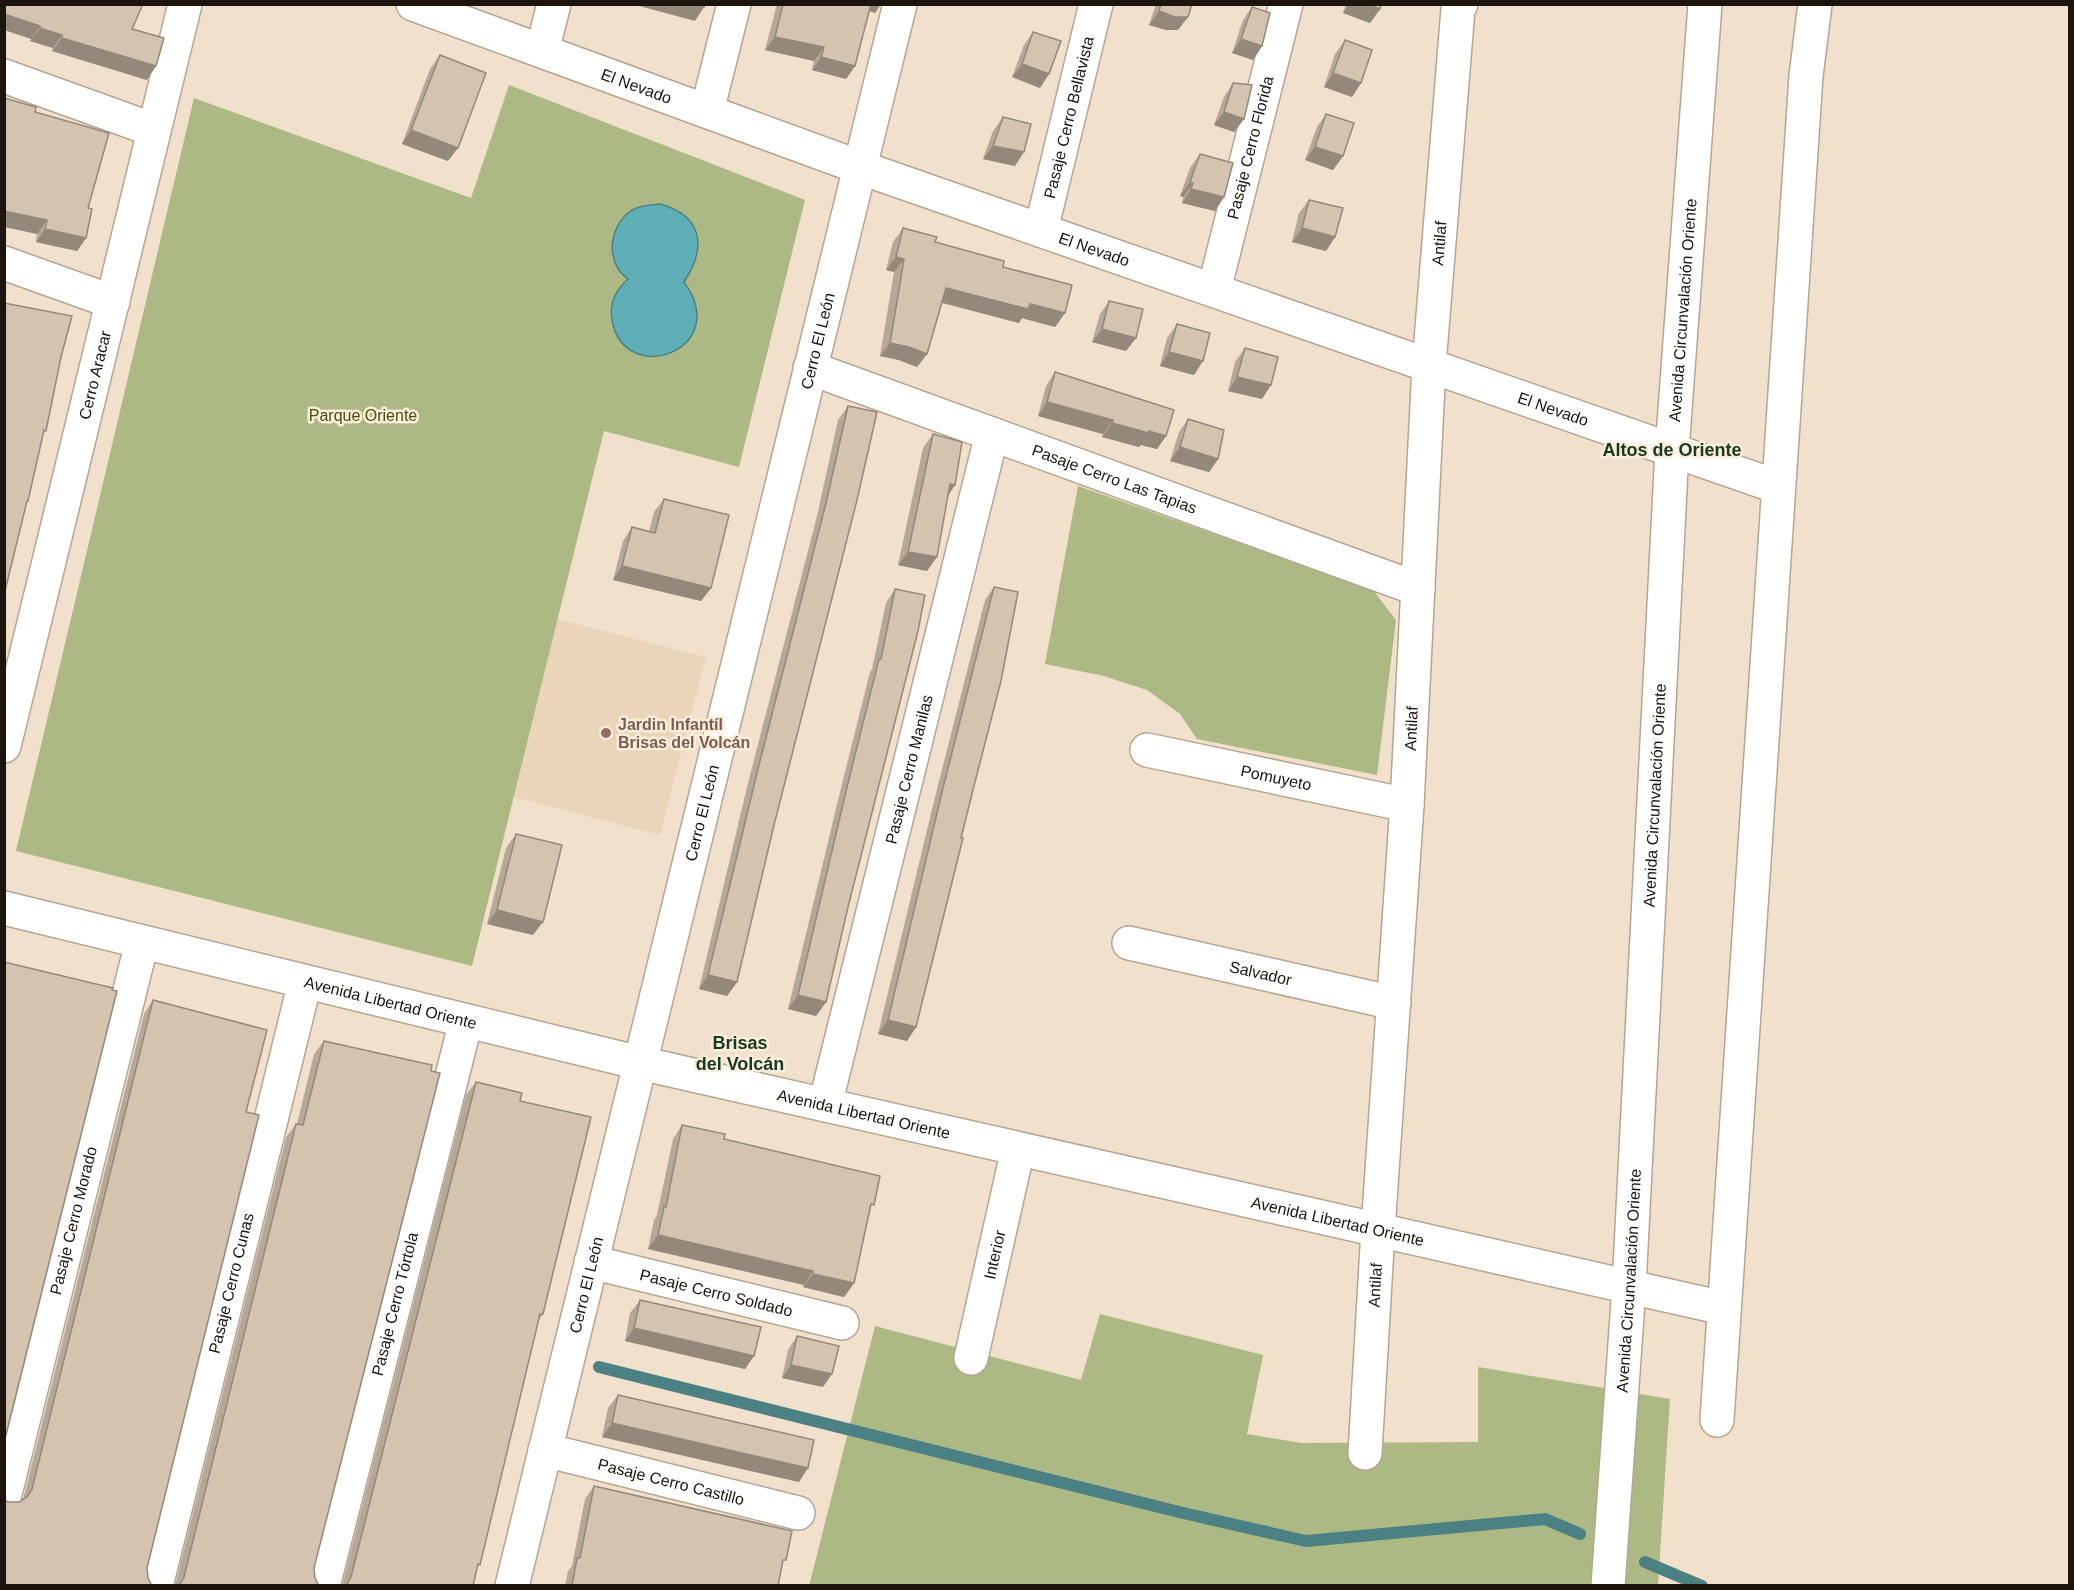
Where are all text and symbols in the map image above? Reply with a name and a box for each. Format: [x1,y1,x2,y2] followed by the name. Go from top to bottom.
[1040,34,1096,200] street label: Pasaje Cerro Bellavista
[599,65,674,106] street label: El Nevado
[1224,74,1276,221] street label: Pasaje Cerro Florida
[1666,198,1699,423] street label: Avenida Circunvalación Oriente
[1429,220,1449,266] street label: Antilaf
[1057,229,1132,269] street label: El Nevado
[797,291,837,391] street label: Cerro El León
[76,328,114,421] street label: Cerro Aracar
[1516,389,1591,429] street label: El Nevado
[309,407,417,424] park label: Parque Oriente
[1602,440,1742,460] district label: Altos de Oriente
[1030,441,1199,516] street label: Pasaje Cerro Las Tapias
[1640,683,1668,908] street label: Avenida Circunvalación Oriente
[882,693,935,846] street label: Pasaje Cerro Manilas
[1401,705,1420,751] street label: Antilaf
[618,716,750,751] place label: Jardin Infantíl Brisas del Volcán
[599,726,613,740] marker: Jardin Infantíl Brisas del Volcán
[1239,762,1313,793] street label: Pomuyeto
[682,763,722,863] street label: Cerro El León
[1228,958,1294,988] street label: Salvador
[303,973,479,1031] street label: Avenida Libertad Oriente
[696,1033,784,1074] district label: Brisas del Volcán
[776,1086,952,1141] street label: Avenida Libertad Oriente
[46,1144,99,1296] street label: Pasaje Cerro Morado
[1613,1168,1644,1393] street label: Avenida Circunvalación Oriente
[1250,1193,1426,1249] street label: Avenida Libertad Oriente
[205,1211,256,1355] street label: Pasaje Cerro Cunas
[980,1228,1008,1281] street label: Interior
[368,1230,421,1377] street label: Pasaje Cerro Tórtola
[566,1235,606,1335] street label: Cerro El León
[1365,1262,1385,1308] street label: Antilaf
[638,1266,795,1319] street label: Pasaje Cerro Soldado
[596,1455,746,1508] street label: Pasaje Cerro Castillo

